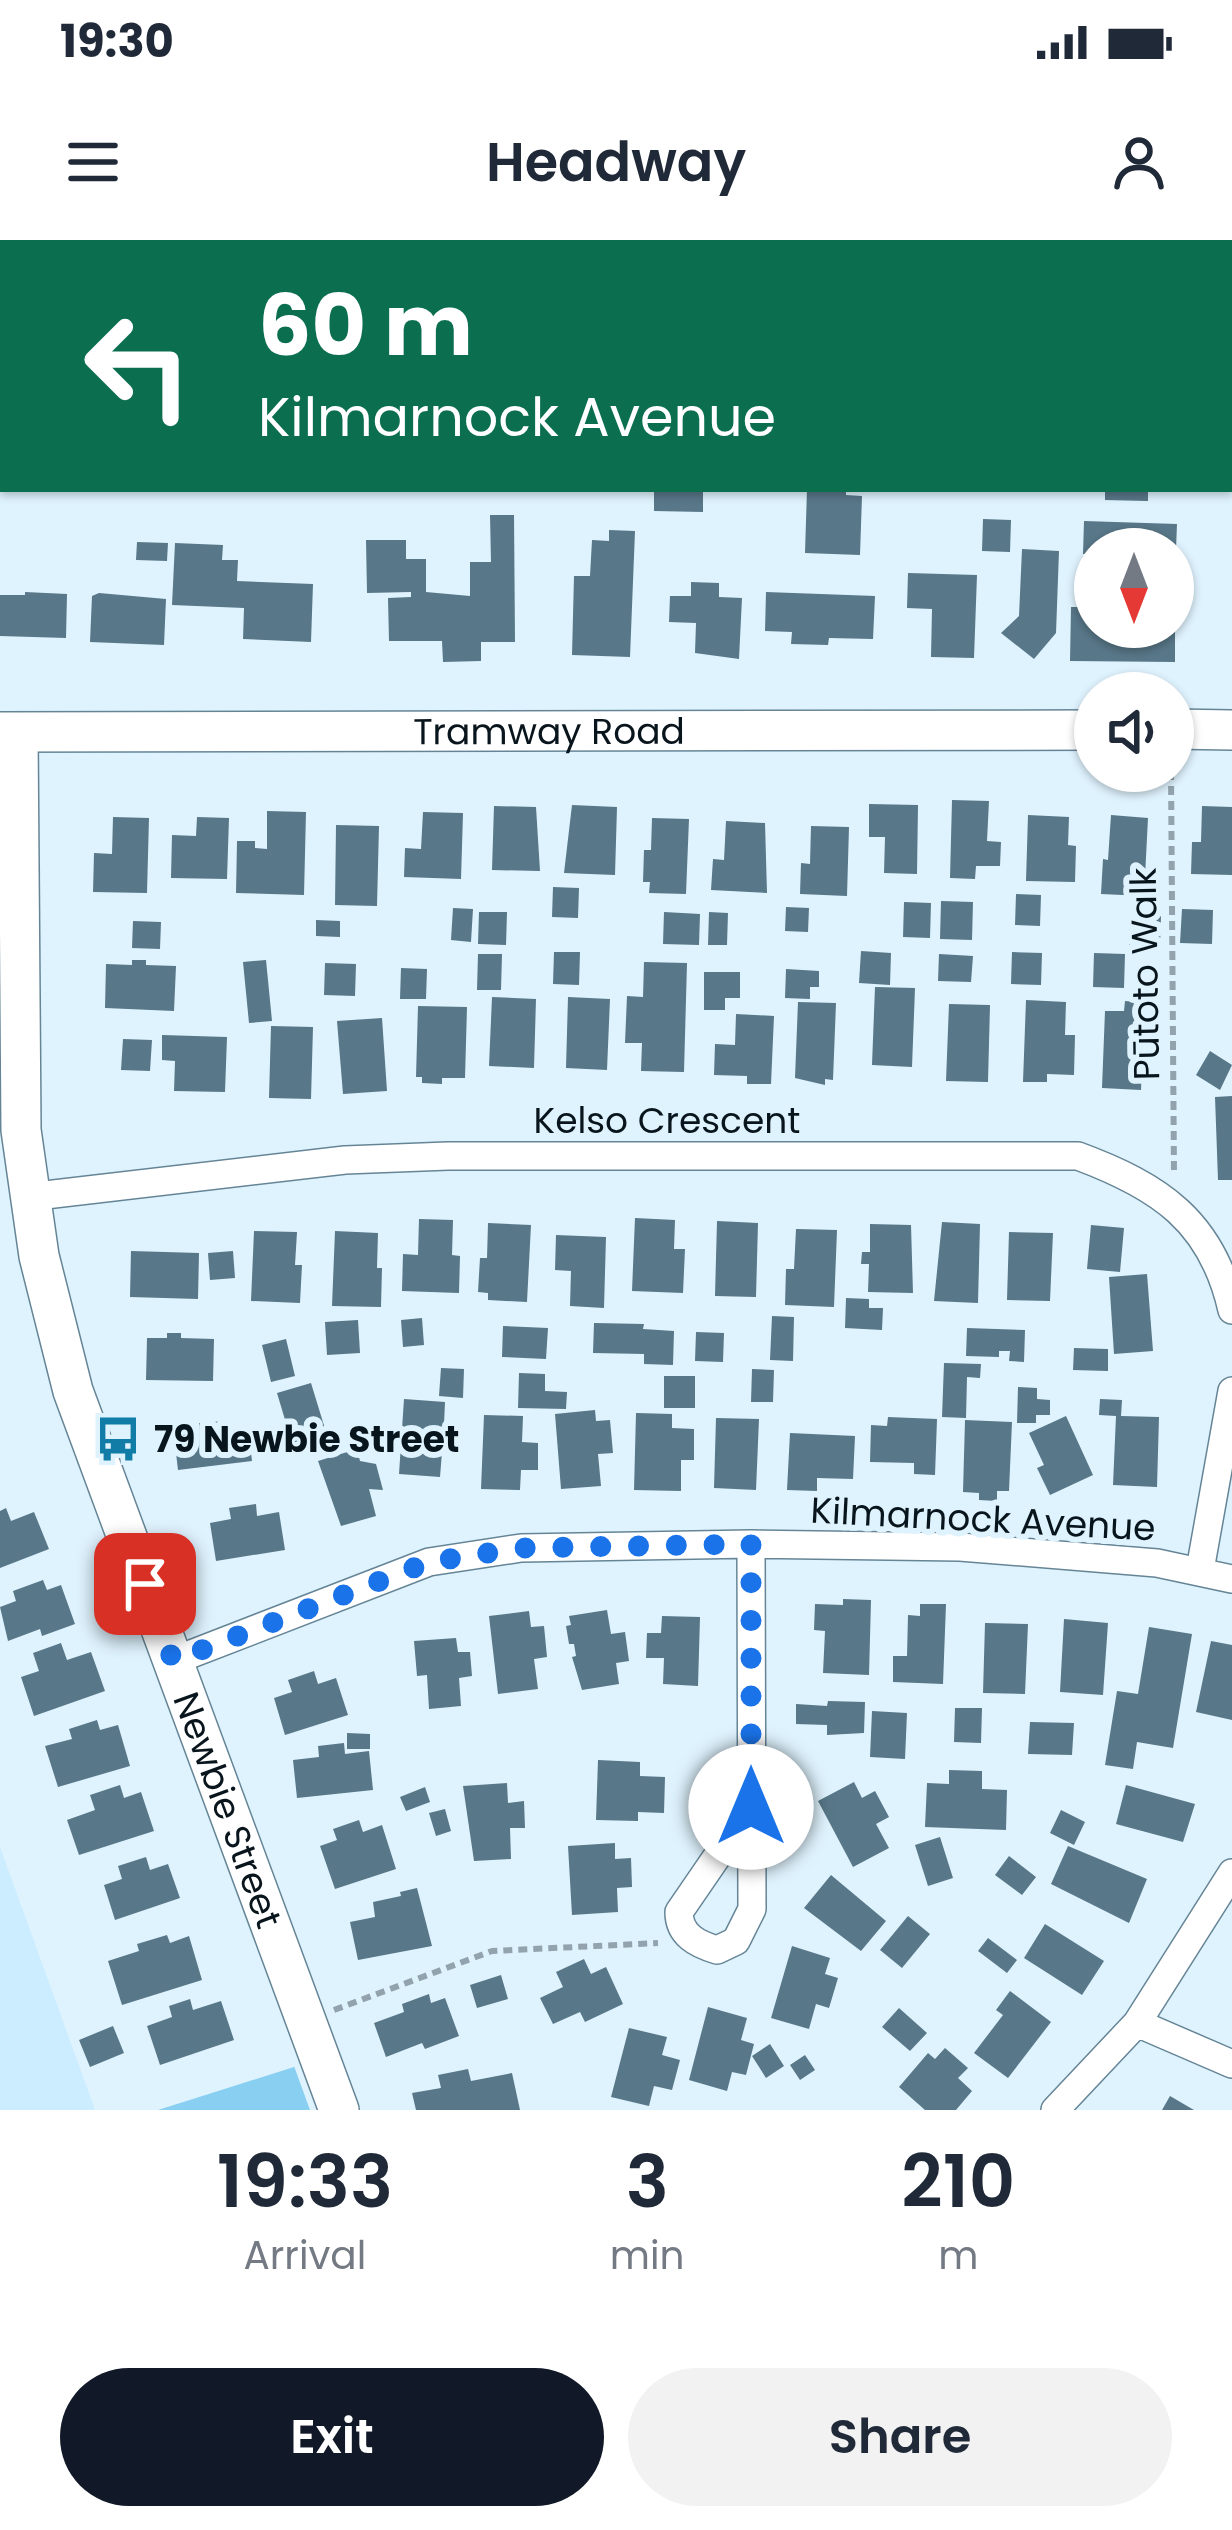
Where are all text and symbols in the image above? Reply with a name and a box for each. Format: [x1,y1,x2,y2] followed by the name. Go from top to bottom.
[60,10,174,73] text: 19:30
[486,124,746,200] text: Headway
[60,129,126,195] icon: menu
[1106,129,1172,195] icon: person
[258,267,473,384] text: 60 m
[60,288,216,444] icon: left
[258,379,776,455] text: Kilmarnock Avenue
[1074,528,1194,648] north arrow
[1074,528,1194,792] map controls
[1074,672,1194,792] button: sound
[413,705,685,757] street label: Tramway Road
[1118,867,1172,1081] street label: Pūtoto Walk
[534,1095,800,1146] street label: Kelso Crescent
[93,1414,143,1464] bus stop icon: 79 Newbie Street
[154,1414,459,1465] place label: 79 Newbie Street
[809,1484,1157,1554] street label: Kilmarnock Avenue
[94,1533,196,1635] pin
[112,1551,178,1617] icon: arrive
[161,1685,295,1935] street label: Newbie Street
[688,1744,814,1870] position arrow
[217,2131,393,2232] text: 19:33
[626,2131,669,2232] text: 3
[901,2131,1015,2232] text: 210
[244,2228,366,2283] text: Arrival
[610,2228,685,2283] text: min
[938,2228,978,2283] text: m
[60,2368,604,2506] button: Exit
[628,2368,1172,2506] button: Share

